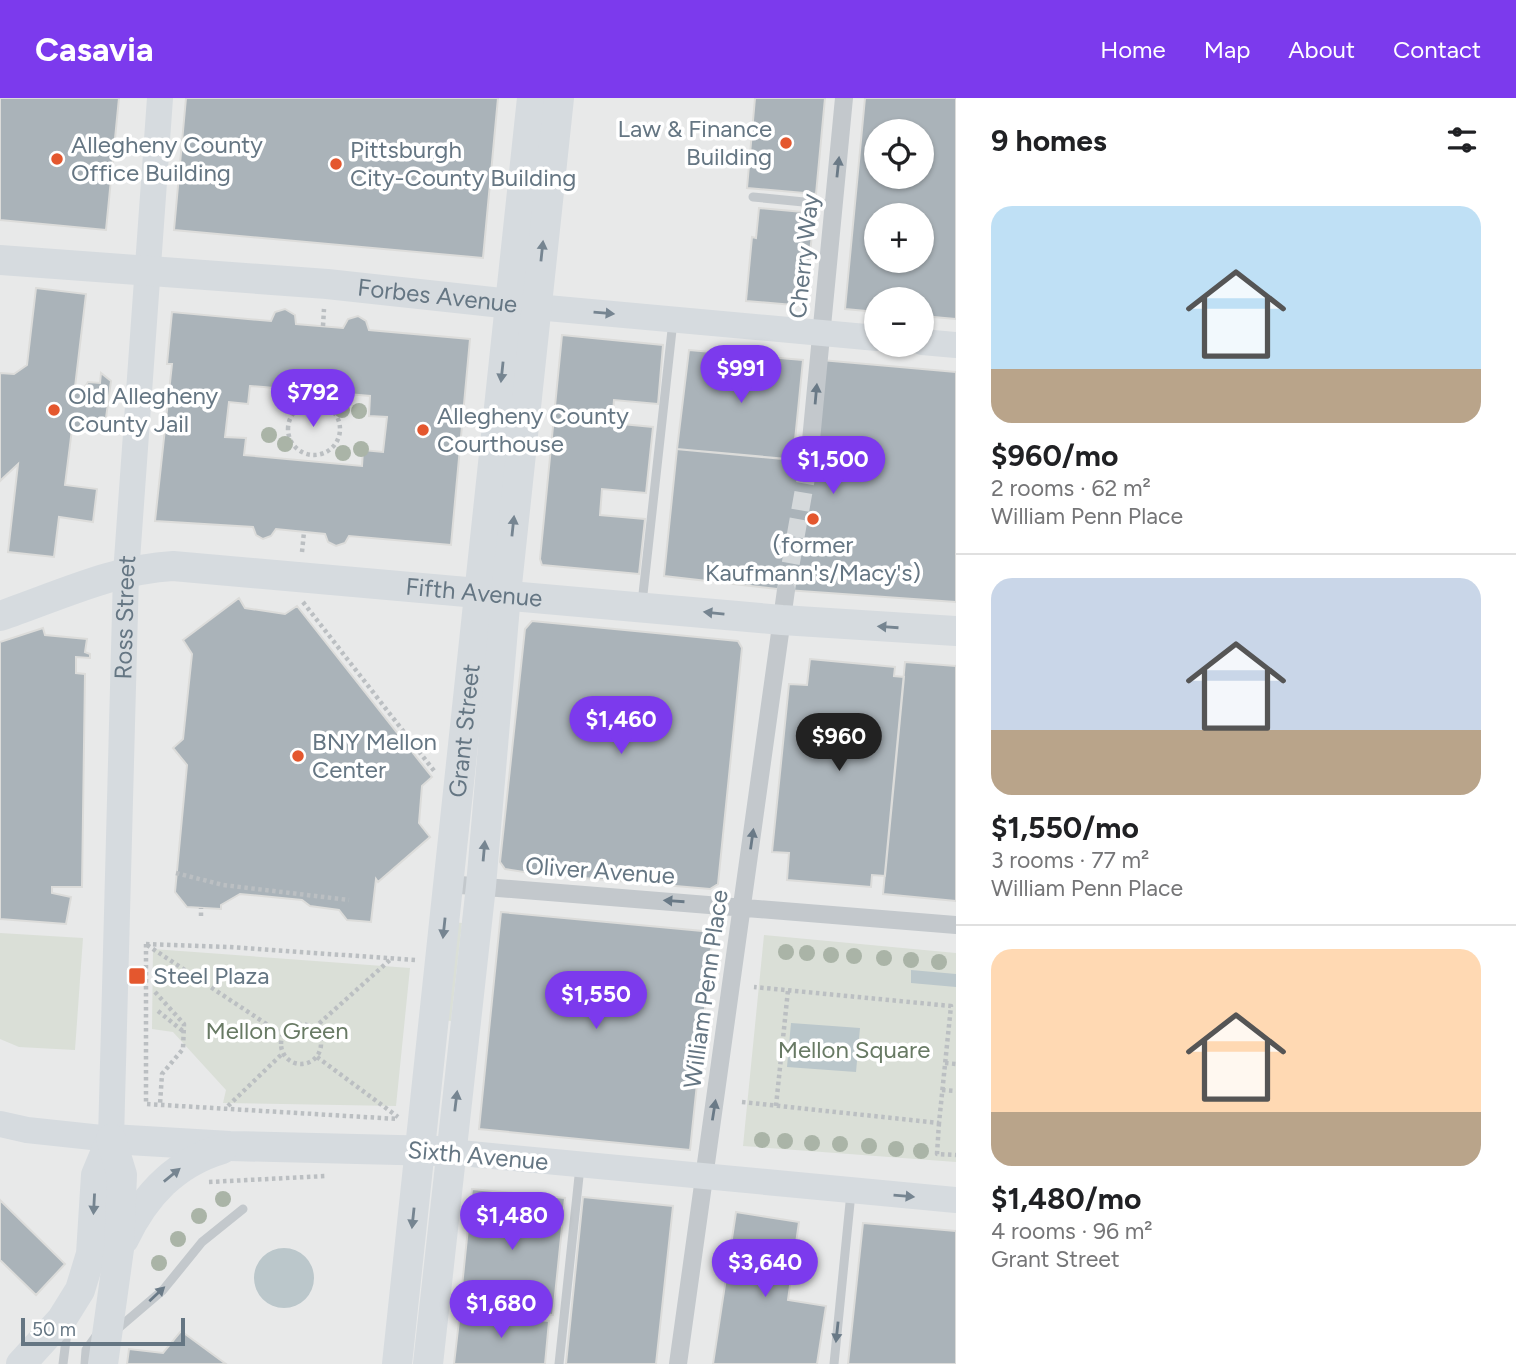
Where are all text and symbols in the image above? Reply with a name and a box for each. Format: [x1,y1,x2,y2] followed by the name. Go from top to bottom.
[35,30,154,69] text: Casavia
[1100,35,1166,64] text: Home
[1204,35,1250,64] text: Map
[1288,35,1355,64] text: About
[1393,35,1481,64] text: Contact
[618,114,772,171] place label: Law & Finance Building
[864,119,934,357] map controls
[864,119,934,189] button: locate
[1443,121,1481,159] icon: filters
[991,122,1107,159] text: 9 homes
[71,130,263,187] place label: Allegheny County Office Building
[350,135,576,192] place label: Pittsburgh City-County Building
[778,135,794,151] marker: Law & Finance Building
[49,151,65,167] marker: Allegheny County Office Building
[328,156,344,172] marker: Pittsburgh City-County Building
[832,156,843,178] one-way arrow
[783,192,825,320] street label: Cherry Way
[864,203,934,273] button: +
[536,240,547,262] one-way arrow
[1173,251,1299,377] icon: home
[356,272,519,319] street label: Forbes Avenue
[864,287,934,357] button: −
[593,308,615,319] one-way arrow
[700,345,782,405] pin: $991
[716,354,766,382] text: $991
[496,361,507,383] one-way arrow
[272,370,354,429] pin: $792
[287,378,339,406] text: $792
[68,381,219,438] place label: Old Allegheny County Jail
[811,382,822,404] one-way arrow
[437,401,629,458] place label: Allegheny County Courthouse
[46,402,62,418] marker: Old Allegheny County Jail
[415,422,431,438] marker: Allegheny County Courthouse
[776,436,890,496] pin: $1,500
[991,437,1118,474] text: $960/mo
[797,445,869,473] text: $1,500
[991,474,1151,502] text: 2 rooms · 62 m²
[991,502,1183,530] text: William Penn Place
[805,511,821,527] marker: (former Kaufmann's/Macy's)
[508,515,519,537] one-way arrow
[705,530,921,587] place label: (former Kaufmann's/Macy's)
[108,554,141,680] street label: Ross Street
[405,572,544,613] street label: Fifth Avenue
[702,607,724,618] one-way arrow
[877,621,899,632] one-way arrow
[1173,623,1299,749] icon: home
[443,662,486,799] street label: Grant Street
[564,696,678,756] pin: $1,460
[585,705,657,733] text: $1,460
[798,714,880,773] pin: $960
[812,722,866,750] text: $960
[312,727,437,784] place label: BNY Mellon Center
[290,748,306,764] marker: BNY Mellon Center
[991,809,1139,846] text: $1,550/mo
[746,827,757,849] one-way arrow
[479,840,490,862] one-way arrow
[991,846,1149,874] text: 3 rooms · 77 m²
[524,851,676,890] street label: Oliver Avenue
[991,874,1183,902] text: William Penn Place
[677,888,734,1090] street label: William Penn Place
[663,895,685,906] one-way arrow
[439,917,450,939] one-way arrow
[153,961,270,990] place label: Steel Plaza
[127,966,147,986] marker: Steel Plaza
[539,972,653,1031] pin: $1,550
[561,980,631,1008] text: $1,550
[1173,994,1299,1120] icon: home
[205,1016,349,1045] park label: Mellon Green
[778,1035,930,1064] park label: Mellon Square
[451,1090,462,1112] one-way arrow
[709,1099,720,1121] one-way arrow
[406,1135,550,1176] street label: Sixth Avenue
[163,1167,181,1182] one-way arrow
[991,1180,1141,1217] text: $1,480/mo
[893,1191,915,1202] one-way arrow
[455,1192,569,1252] pin: $1,480
[89,1193,100,1215] one-way arrow
[476,1201,548,1229] text: $1,480
[407,1207,418,1229] one-way arrow
[991,1217,1153,1245] text: 4 rooms · 96 m²
[708,1240,822,1299] pin: $3,640
[991,1245,1120,1273] text: Grant Street
[728,1248,802,1276] text: $3,640
[444,1280,558,1340] pin: $1,680
[148,1286,166,1302] one-way arrow
[466,1289,536,1317] text: $1,680
[21,1315,186,1347] scale bar
[32,1318,76,1341] text: 50 m
[832,1321,843,1343] one-way arrow

